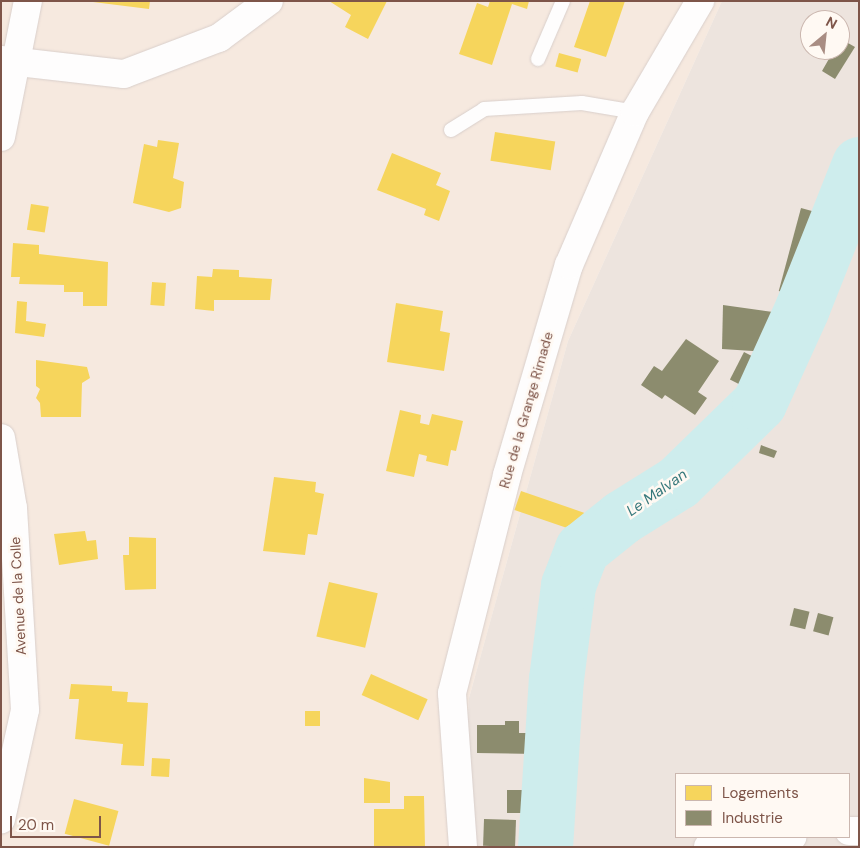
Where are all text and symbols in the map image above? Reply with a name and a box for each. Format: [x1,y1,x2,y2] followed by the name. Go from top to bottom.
[800,10,850,60] north arrow
[823,12,840,33] text: N
[496,330,556,490] street label: Rue de la Grange Rimade
[623,466,691,520] water label: Le Malvan
[7,536,29,656] street label: Avenue de la Colle
[675,773,850,838] legend
[722,783,799,803] text: Logements
[12,806,104,838] scale bar
[722,808,783,828] text: Industrie
[18,815,54,835] text: 20 m

